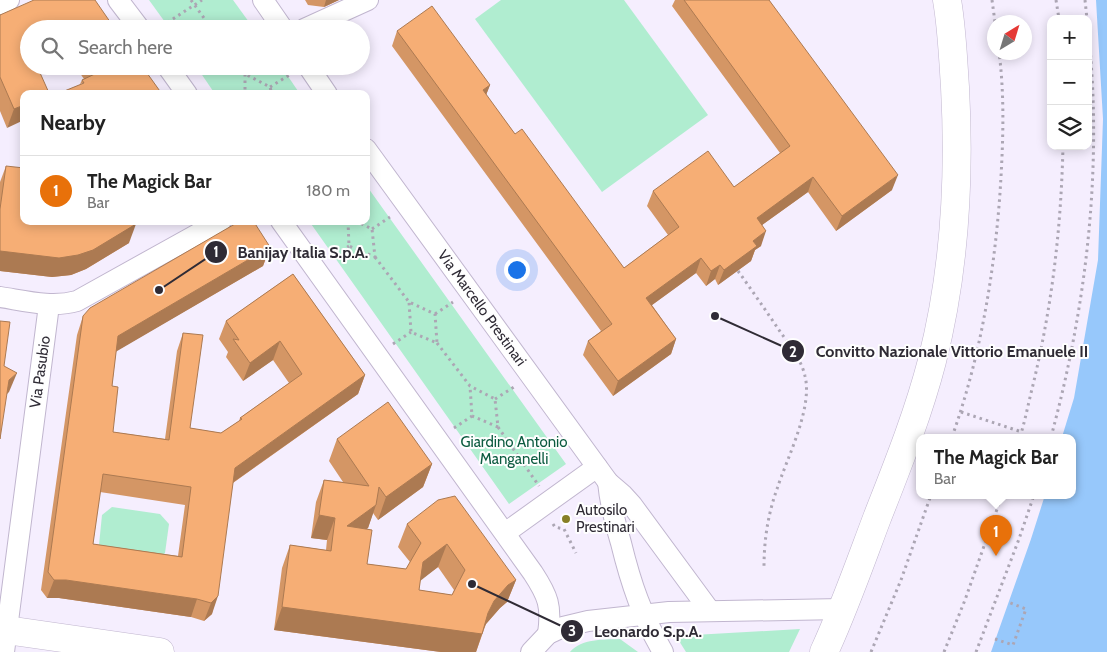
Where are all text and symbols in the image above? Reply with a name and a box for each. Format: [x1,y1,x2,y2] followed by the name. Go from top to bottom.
[987,15,1032,60] north arrow
[1047,15,1092,150] map controls
[1047,15,1092,60] button: +
[20,20,370,75] search box
[38,34,66,62] icon: search
[78,36,172,59] text: Search here
[1047,60,1092,105] button: −
[1047,105,1092,150] button: layers
[40,110,106,135] text: Nearby
[87,170,211,193] text: The Magick Bar
[53,181,59,200] text: 1
[306,181,350,200] text: 180 m
[87,193,109,212] text: Bar
[203,236,379,267] callout: Banijay Italia S.p.A.
[213,243,219,261] text: 1
[238,243,368,262] text: Banijay Italia S.p.A.
[434,246,530,370] street label: Via Marcello Prestinari
[504,257,530,283] your location
[26,335,54,409] street label: Via Pasubio
[781,336,1098,367] callout: Convitto Nazionale Vittorio Emanuele II
[816,342,1088,361] text: Convitto Nazionale Vittorio Emanuele II
[789,343,797,361] text: 2
[461,433,568,468] park label: Giardino Antonio Manganelli
[916,434,1076,499] popup
[934,446,1058,469] text: The Magick Bar
[934,469,956,488] text: Bar
[576,501,635,536] place label: Autosilo Prestinari
[560,513,572,525] marker: Autosilo Prestinari
[980,515,1012,556] pin: 1
[559,615,712,646] callout: Leonardo S.p.A.
[568,622,576,640] text: 3
[594,622,702,641] text: Leonardo S.p.A.

